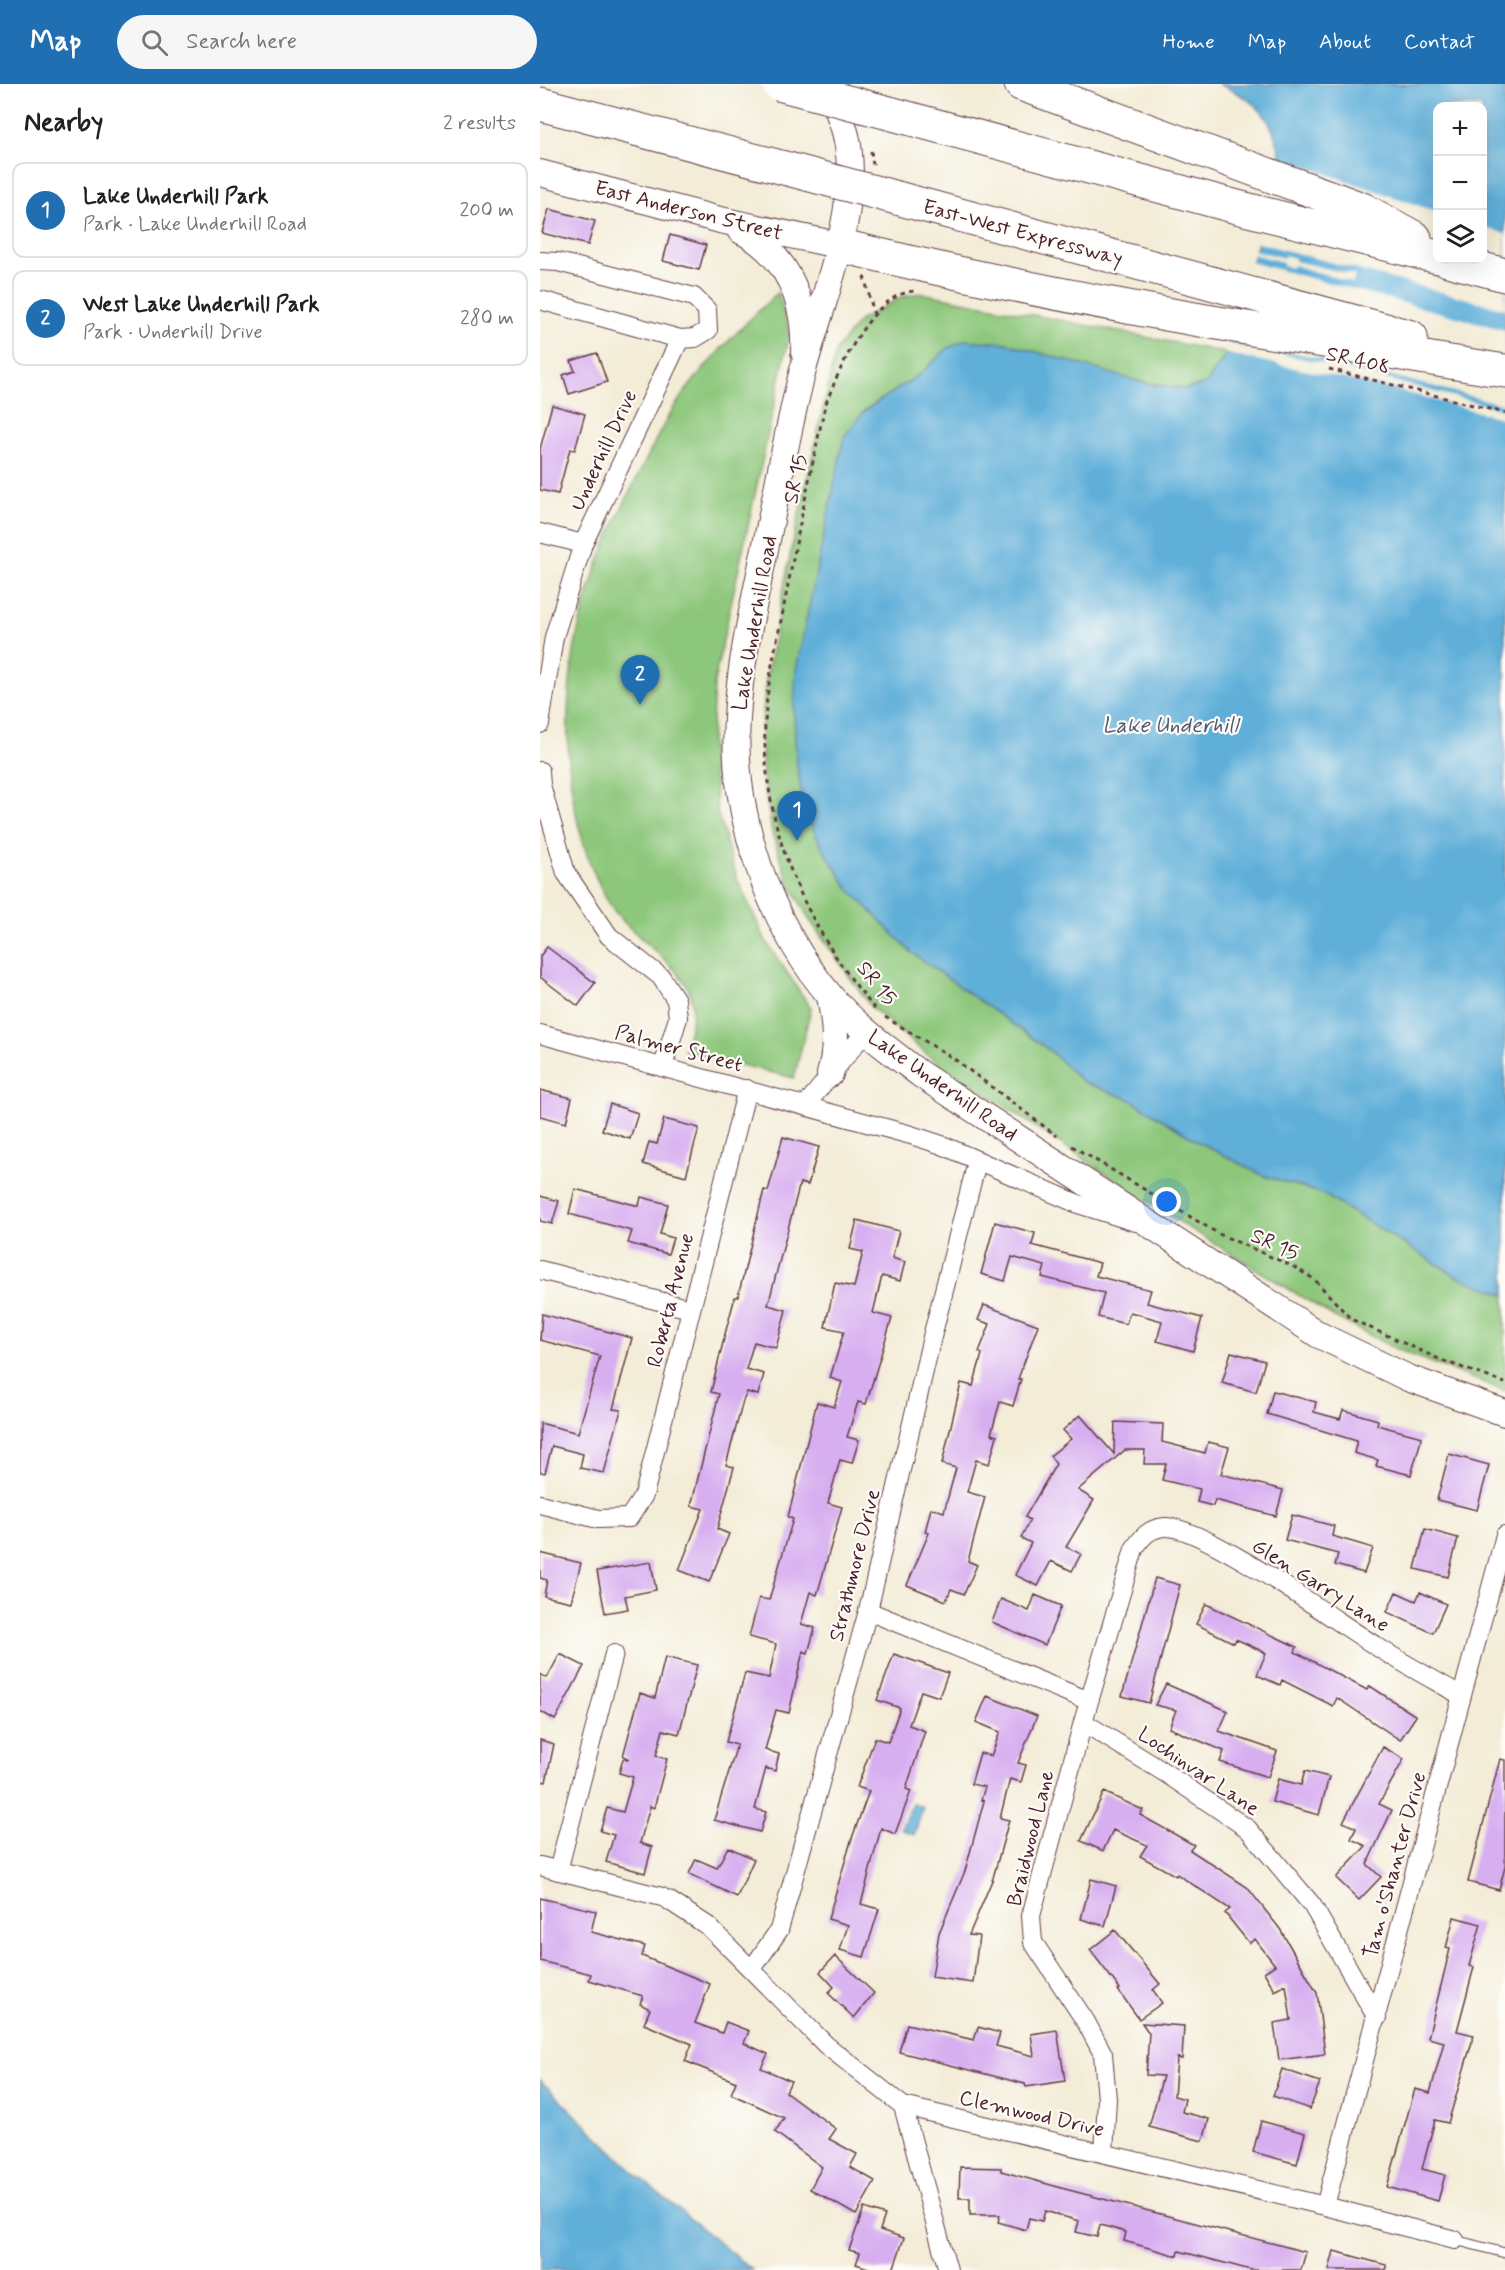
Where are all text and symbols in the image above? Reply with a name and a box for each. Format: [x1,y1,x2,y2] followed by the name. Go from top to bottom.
[117,15,537,69] search box
[30,24,81,61] text: Map
[138,26,171,59] icon: search
[186,28,297,56] text: Search here
[1163,28,1215,56] text: Home
[1248,28,1286,56] text: Map
[1319,28,1371,56] text: About
[1404,28,1475,56] text: Contact
[1433,102,1487,264] map controls
[1433,102,1487,156] button: +
[24,106,103,140] text: Nearby
[443,110,516,137] text: 2 results
[1433,156,1487,210] button: −
[592,174,786,248] street label: East Anderson Street
[83,183,268,211] text: Lake Underhill Park
[920,193,1126,273] street label: East-West Expressway
[41,197,50,224] text: 1
[459,197,514,224] text: 200 m
[1433,210,1487,264] button: layers
[83,211,307,238] text: Park · Lake Underhill Road
[83,291,319,319] text: West Lake Underhill Park
[41,305,50,332] text: 2
[460,305,514,332] text: 280 m
[83,319,262,346] text: Park · Underhill Drive
[1323,340,1392,382] street label: SR 408
[564,385,644,515] street label: Underhill Drive
[777,452,815,506] street label: SR 15
[726,533,784,713] street label: Lake Underhill Road
[620,656,660,705] pin: 2
[1102,712,1240,740] water label: Lake Underhill
[778,792,816,841] pin: 1
[850,956,903,1012] street label: SR 15
[612,1018,746,1079] street label: Palmer Street
[862,1024,1023,1148] street label: Lake Underhill Road
[1152,1187,1181,1216] your location
[1246,1222,1303,1268] street label: SR 15
[641,1230,701,1370] street label: Roberta Avenue
[822,1486,887,1644] street label: Strathmore Drive
[1246,1532,1395,1639] street label: Glen Garry Lane
[1132,1721,1265,1823] street label: Lochinvar Lane
[1001,1767,1061,1909] street label: Braidwood Lane
[1357,1769,1433,1962] street label: Tam o'Shanter Drive
[957,2084,1107,2144] street label: Clemwood Drive

